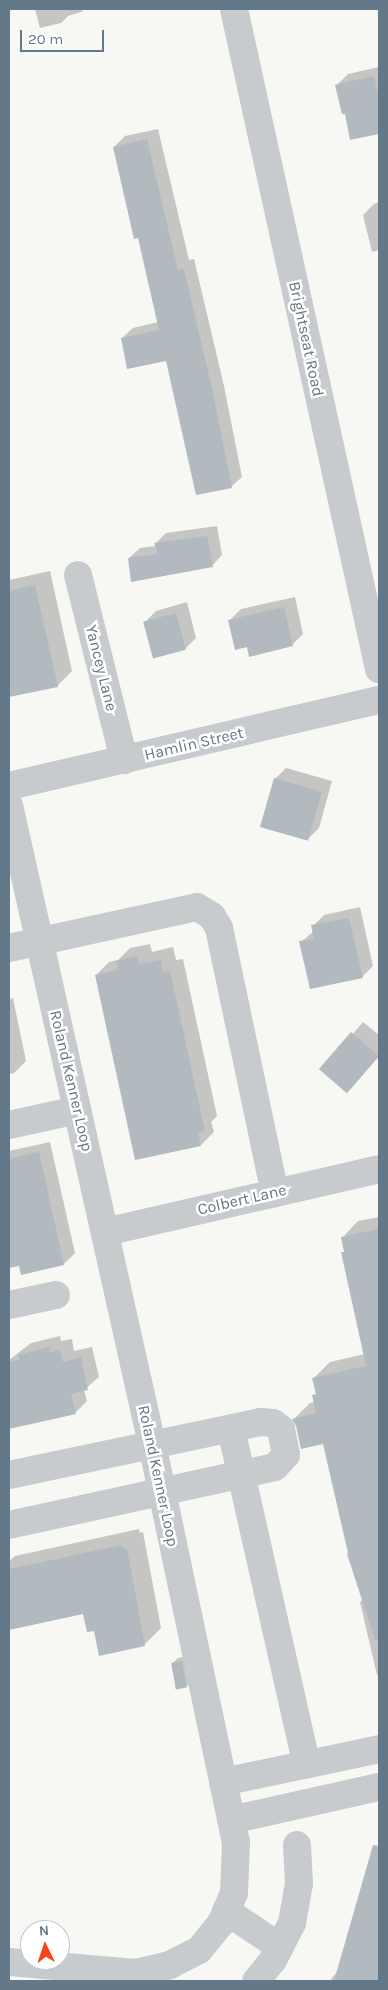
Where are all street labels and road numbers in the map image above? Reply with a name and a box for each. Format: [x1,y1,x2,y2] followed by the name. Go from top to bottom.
[284,280,328,398] street label: Brightseat Road
[81,623,121,713] street label: Yancey Lane
[143,723,245,765] street label: Hamlin Street
[45,1009,97,1153] street label: Roland Kenner Loop
[196,1180,288,1220] street label: Colbert Lane
[134,1404,182,1548] street label: Roland Kenner Loop

